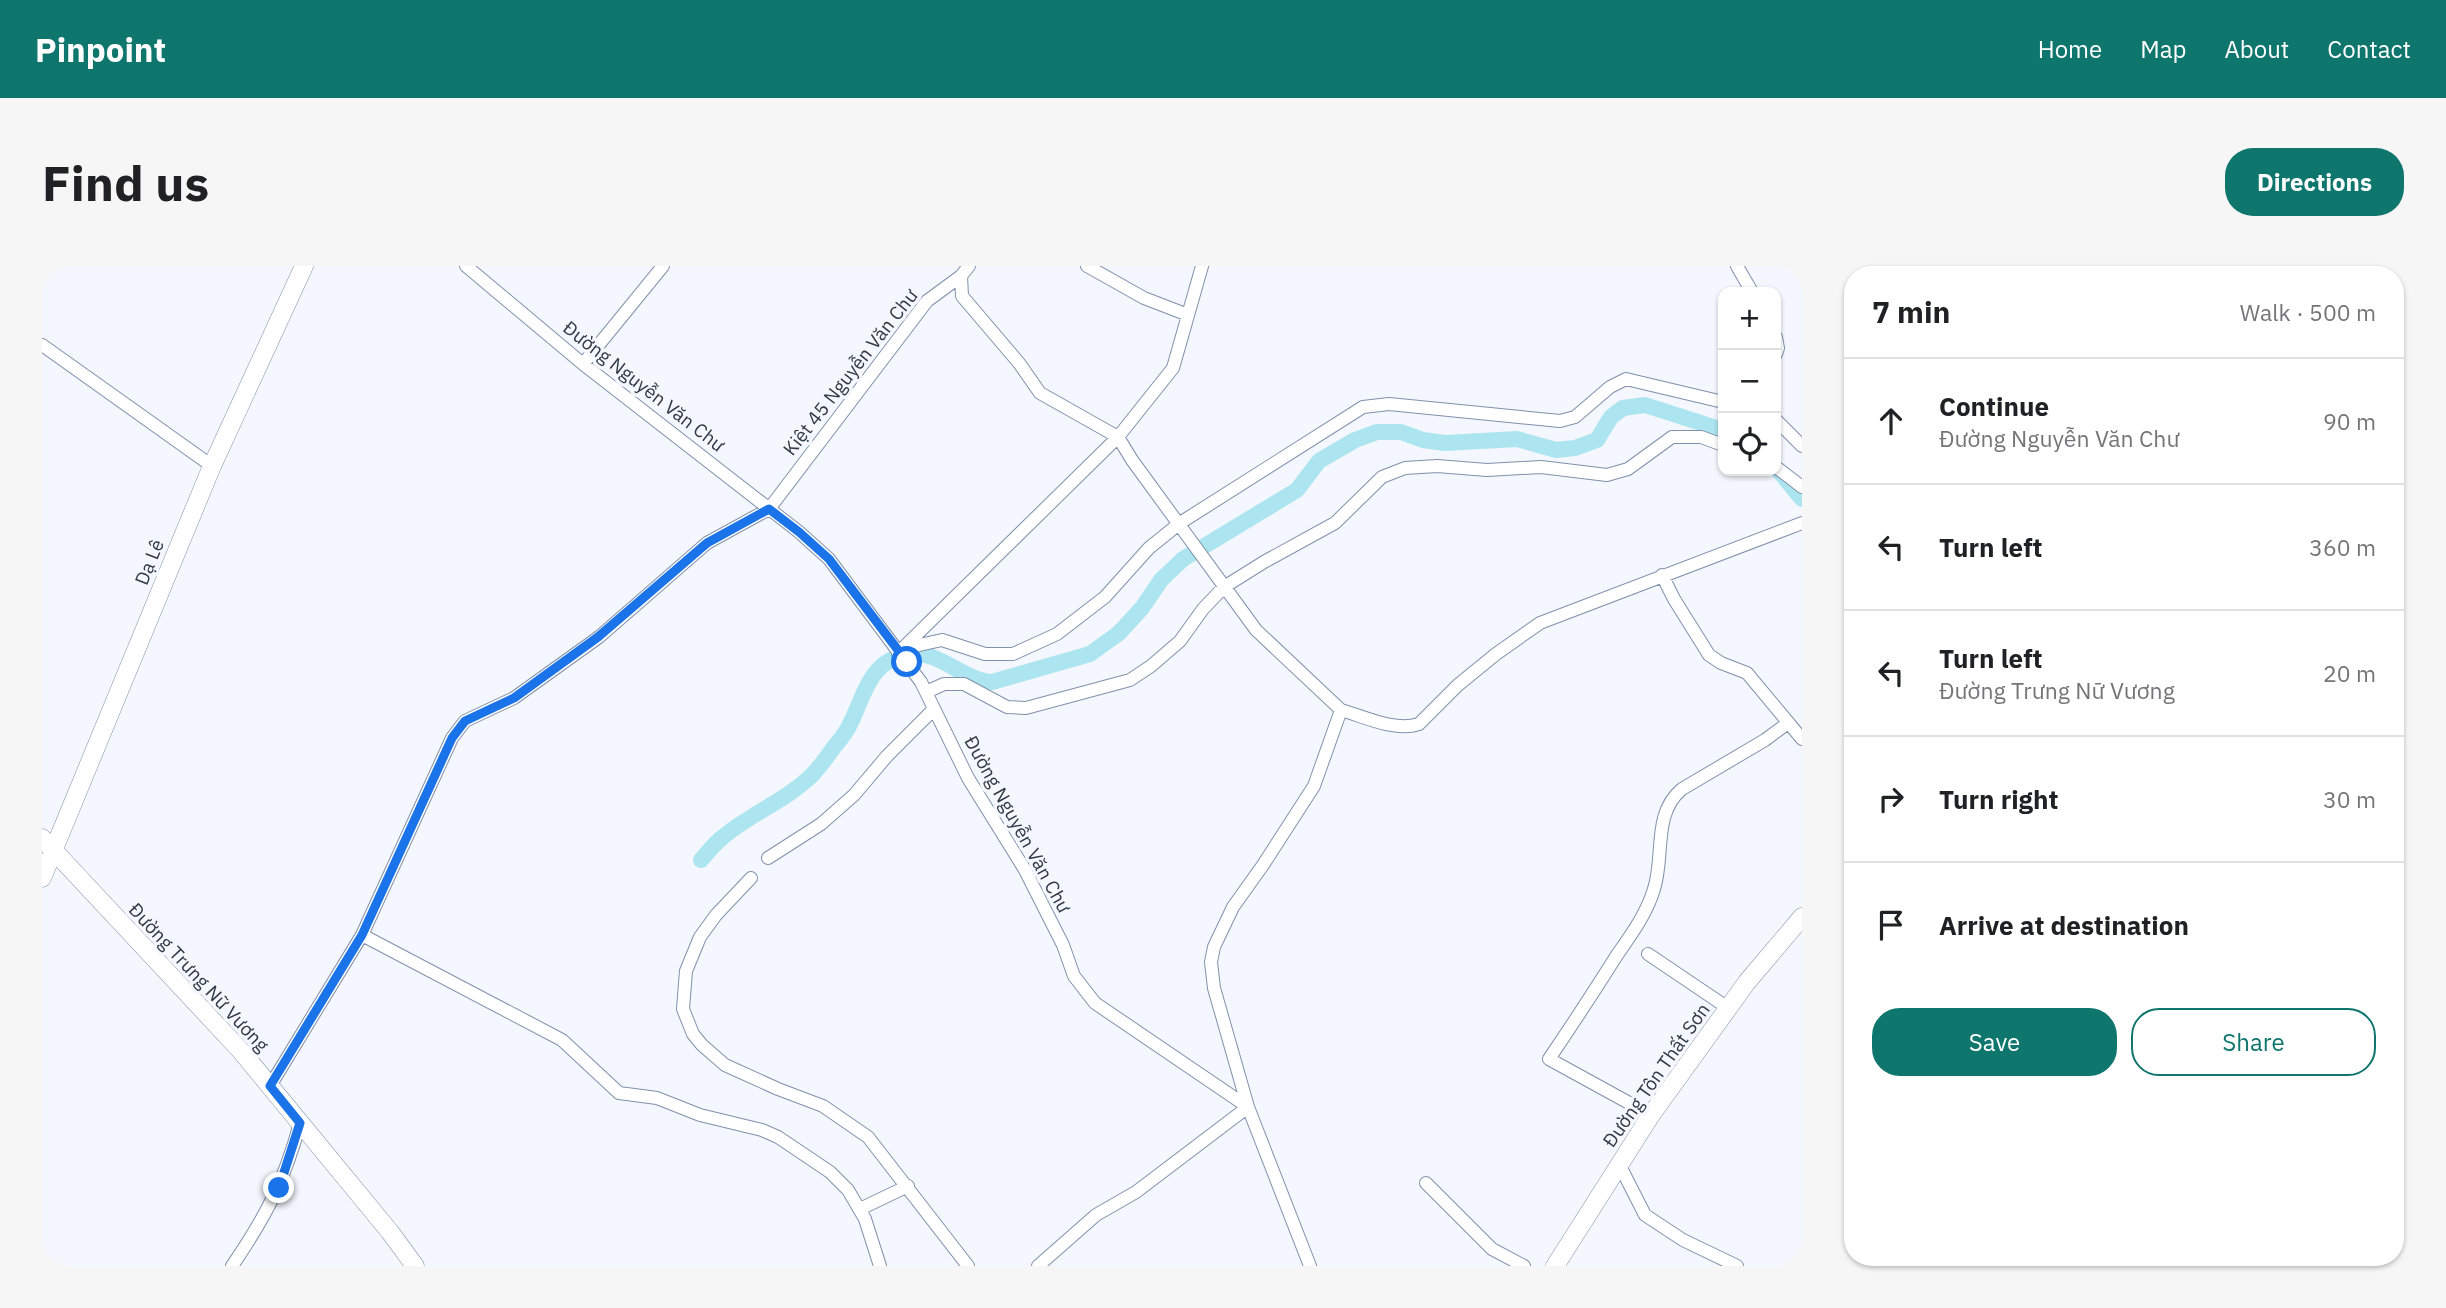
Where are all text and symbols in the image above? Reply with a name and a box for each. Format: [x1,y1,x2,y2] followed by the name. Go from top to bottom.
[35,28,166,71] text: Pinpoint
[2038,33,2102,65] text: Home
[2140,33,2186,65] text: Map
[2224,33,2289,65] text: About
[2327,33,2411,65] text: Contact
[2225,148,2404,216] button: Directions
[42,151,209,214] text: Find us
[778,284,923,460] street label: Kiệt 45 Nguyễn Văn Chư
[1718,287,1781,476] map controls
[1718,287,1781,350] button: +
[1872,292,1950,331] text: 7 min
[2240,297,2376,327] text: Walk · 500 m
[558,315,730,457] street label: Đường Nguyễn Văn Chư
[1718,350,1781,413] button: −
[1939,389,2049,423] text: Continue
[1872,402,1910,440] icon: ahead
[2323,406,2376,436] text: 90 m
[1718,413,1781,476] button: locate
[1939,423,2179,453] text: Đường Nguyễn Văn Chư
[1872,528,1910,566] icon: left
[1939,530,2042,564] text: Turn left
[2309,532,2376,562] text: 360 m
[129,536,169,588] street label: Dạ Lê
[1939,641,2042,675] text: Turn left
[891,646,922,677] route start
[1872,654,1910,692] icon: left
[2323,658,2376,688] text: 20 m
[1939,675,2175,705] text: Đường Trưng Nữ Vương
[959,731,1077,917] street label: Đường Nguyễn Văn Chư
[1872,780,1910,818] icon: right
[1939,782,2058,816] text: Turn right
[2323,784,2376,814] text: 30 m
[124,898,274,1056] street label: Đường Trưng Nữ Vương
[1872,906,1910,944] icon: arrive
[1939,908,2189,942] text: Arrive at destination
[1597,998,1715,1152] street label: Đường Tôn Thất Sơn
[1872,1008,2117,1076] button: Save
[2131,1008,2376,1076] button: Share
[263,1172,294,1203] route end

